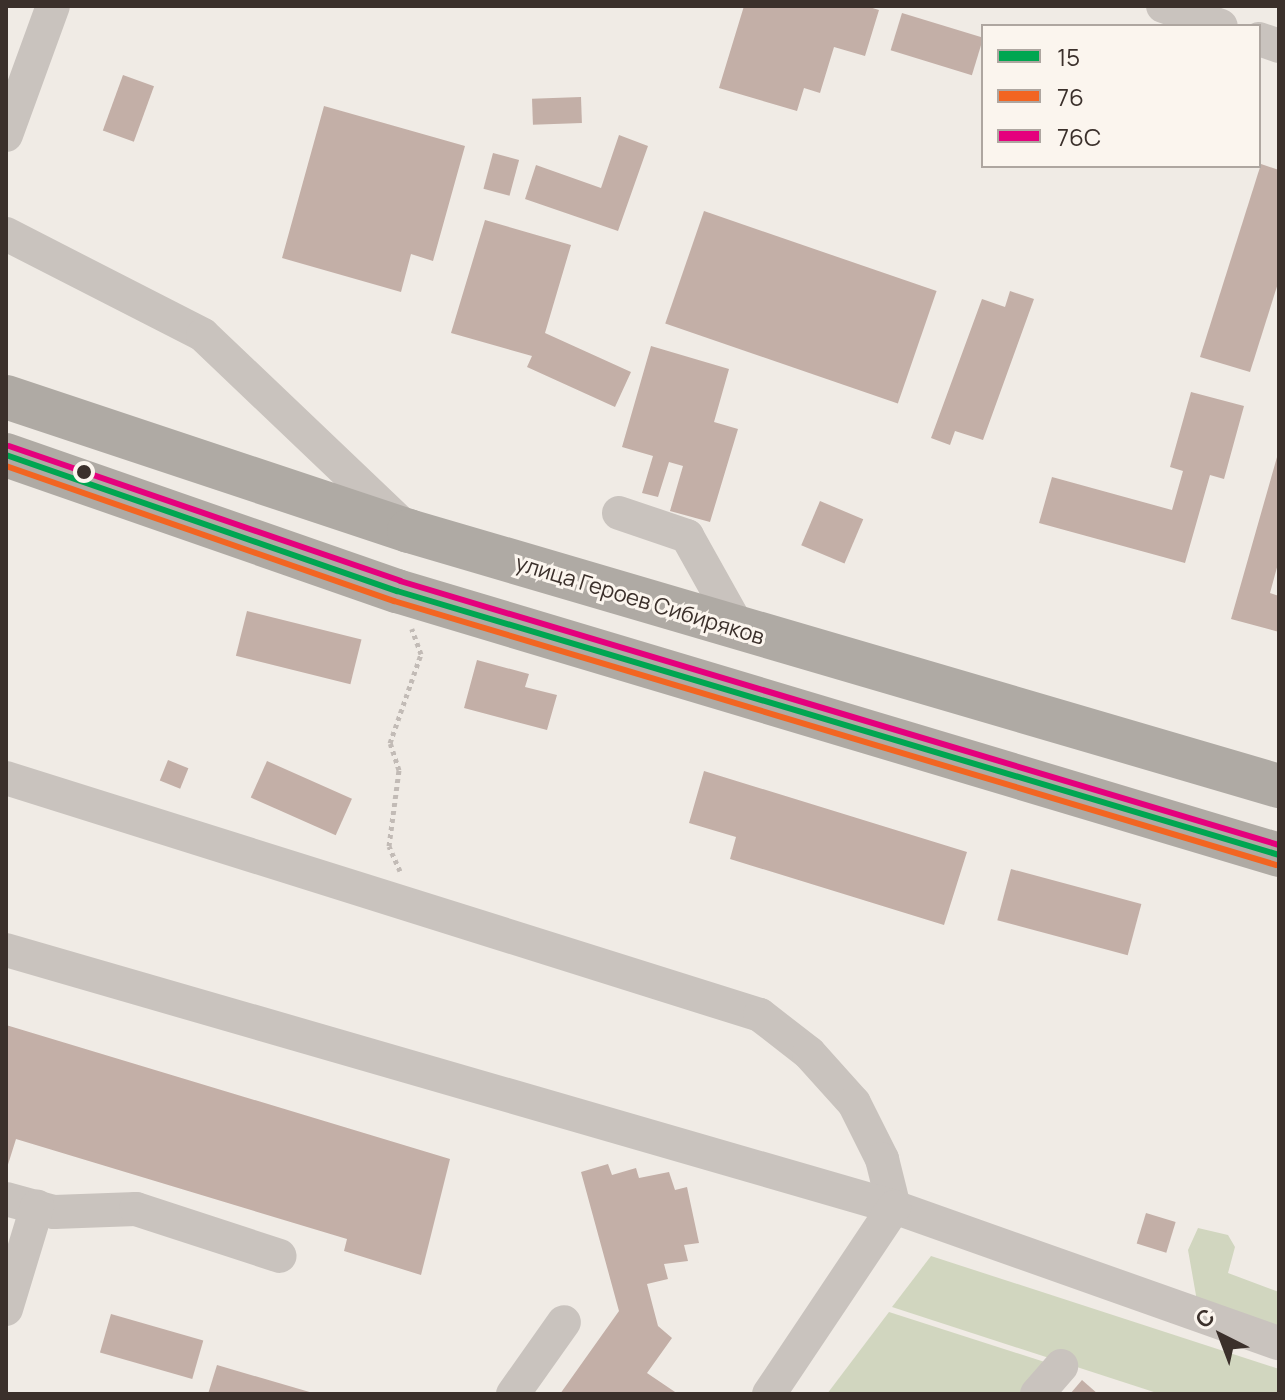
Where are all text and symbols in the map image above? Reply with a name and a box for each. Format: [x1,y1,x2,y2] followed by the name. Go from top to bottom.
[981,24,1261,168] legend
[1057,40,1080,73] text: 15
[1057,80,1084,113] text: 76
[1057,120,1101,153] text: 76С
[76,464,92,480] unlabelled marker
[512,550,768,650] street label: улица Героев Сибиряков
[1181,1296,1261,1376] north arrow
[1189,1302,1221,1335] text: С

